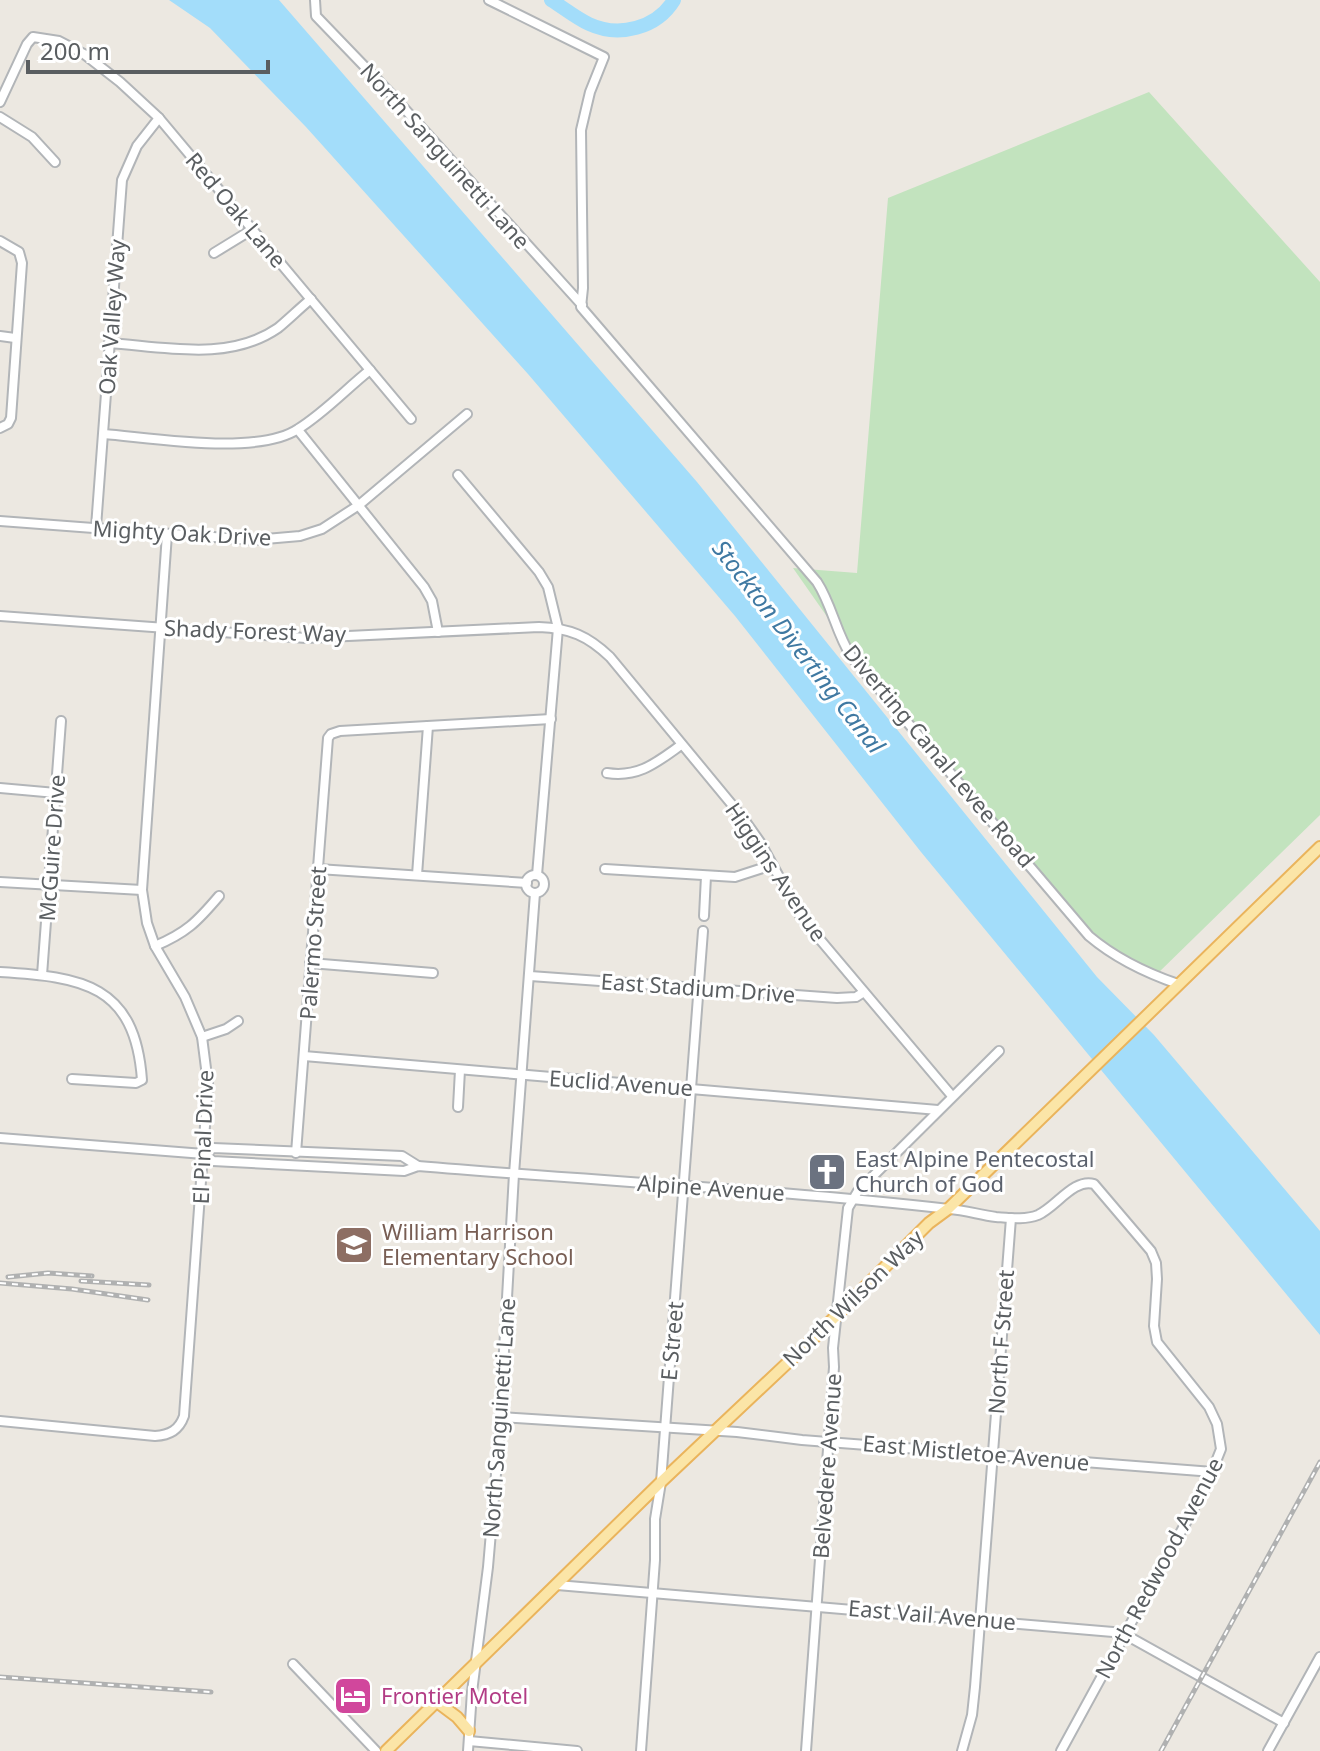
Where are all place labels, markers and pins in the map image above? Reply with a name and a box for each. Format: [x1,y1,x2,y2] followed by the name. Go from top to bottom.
[855,1143,1094,1198] place label: East Alpine Pentecostal Church of God
[806,1151,848,1193] church icon: East Alpine Pentecostal Church of God
[382,1216,574,1271] place label: William Harrison Elementary School
[333,1224,375,1266] school or university icon: William Harrison Elementary School
[332,1675,374,1717] hotel icon: Frontier Motel
[381,1680,528,1710] place label: Frontier Motel

